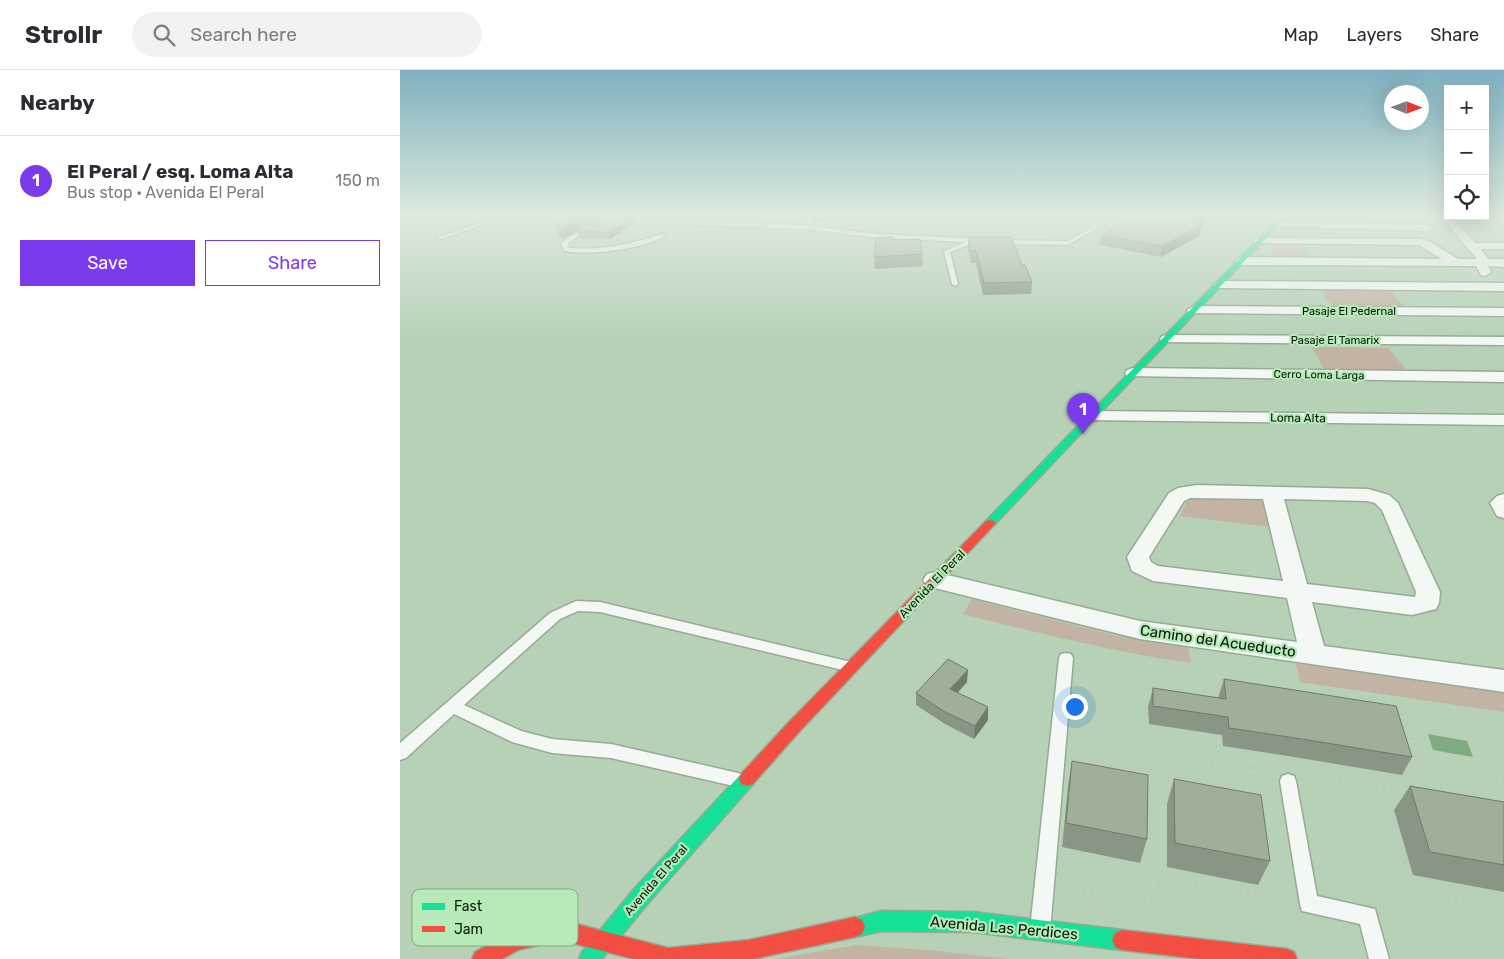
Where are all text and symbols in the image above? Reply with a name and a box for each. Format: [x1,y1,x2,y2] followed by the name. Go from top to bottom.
[132,12,482,57] search box
[25,21,102,49] text: Strollr
[150,21,178,49] icon: search
[190,23,297,46] text: Search here
[1284,24,1319,46] text: Map
[1347,24,1402,46] text: Layers
[1430,24,1479,46] text: Share
[1384,85,1429,130] north arrow
[1444,85,1489,220] map controls
[1444,85,1489,130] button: +
[20,90,95,115] text: Nearby
[1444,130,1489,175] button: −
[67,160,293,183] text: El Peral / esq. Loma Alta
[32,171,40,190] text: 1
[335,171,380,190] text: 150 m
[1444,175,1489,220] button: locate
[67,183,264,202] text: Bus stop · Avenida El Peral
[20,240,195,286] button: Save
[205,240,380,286] button: Share
[1302,305,1396,318] street label: Pasaje El Pedernal
[1291,334,1379,347] street label: Pasaje El Tamarix
[1274,368,1364,382] street label: Cerro Loma Larga
[1067,393,1099,434] pin: 1
[1270,411,1326,425] street label: Loma Alta
[896,547,968,621] street label: Avenida El Peral
[1139,621,1297,661] street label: Camino del Acueducto
[1062,694,1088,720] your location
[621,842,691,918] street label: Avenida El Peral
[412,889,578,946] legend
[454,898,483,915] text: Fast
[929,913,1079,943] street label: Avenida Las Perdices
[454,921,483,938] text: Jam

